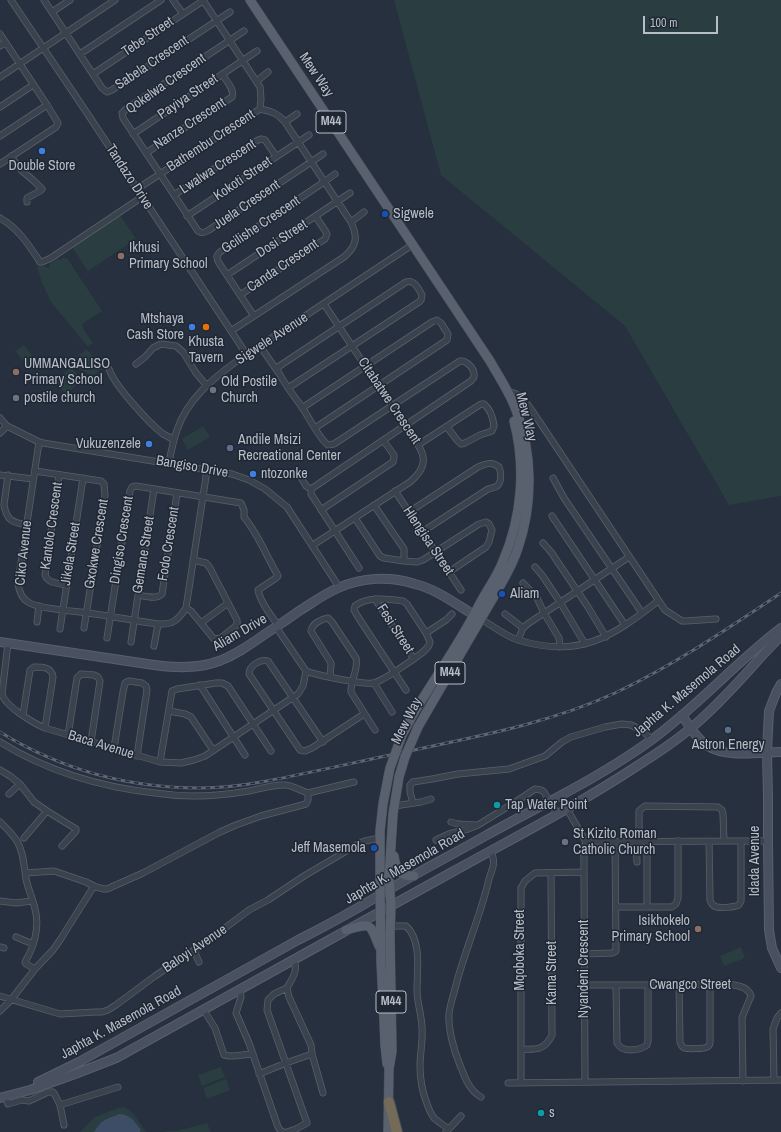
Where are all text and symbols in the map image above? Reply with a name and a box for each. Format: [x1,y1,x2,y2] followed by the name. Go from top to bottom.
[645,8,720,34] scale bar
[119,14,177,60] street label: Tebe Street
[650,15,677,31] text: 100 m
[112,32,192,94] street label: Sabela Crescent
[123,50,209,118] street label: Qokelwa Crescent
[295,50,337,100] street label: Mew Way
[155,71,221,123] street label: Payiya Street
[151,95,229,153] street label: Nanze Crescent
[164,106,258,176] street label: Bathembu Crescent
[316,111,346,133] road number: M44
[177,136,259,198] street label: Lwalwa Crescent
[102,141,156,213] street label: Tandazo Drive
[37,146,47,156] marker: Double Store
[211,153,275,205] street label: Kokoti Street
[8,158,76,174] place label: Double Store
[211,177,283,233] street label: Juela Crescent
[218,193,304,257] street label: Gcilishe Crescent
[393,206,434,222] place label: Sigwele
[380,209,390,219] marker: Sigwele
[253,216,311,262] street label: Dosi Street
[244,236,322,296] street label: Canda Crescent
[129,240,207,272] place label: Ikhusi Primary School
[116,251,126,261] marker: Ikhusi Primary School
[233,309,311,369] street label: Sigwele Avenue
[127,311,184,344] place label: Mtshaya Cash Store
[187,322,197,332] marker: Mtshaya Cash Store
[201,322,211,332] marker: Khusta Tavern
[188,334,224,366] place label: Khusta Tavern
[354,355,424,447] street label: Citabatwe Crescent
[24,356,110,388] place label: UMMANGALISO Primary School
[11,367,21,377] marker: UMMANGALISO Primary School
[221,374,277,406] place label: Old Postile Church
[208,385,218,395] marker: Old Postile Church
[24,390,95,406] place label: postile church
[512,391,540,443] street label: Mew Way
[11,393,21,403] marker: postile church
[238,432,341,464] place label: Andile Msizi Recreational Center
[76,436,141,452] place label: Vukuzenzele
[144,439,154,449] marker: Vukuzenzele
[225,443,235,453] marker: Andile Msizi Recreational Center
[155,452,229,482] street label: Bangiso Drive
[261,466,308,482] place label: ntozonke
[248,469,258,479] marker: ntozonke
[38,481,66,571] street label: Kantolo Crescent
[107,495,137,585] street label: Dingiso Crescent
[82,498,112,590] street label: Gxokwe Crescent
[399,504,457,578] street label: Hlengisa Street
[155,506,183,582] street label: Fodo Crescent
[130,515,158,595] street label: Gemane Street
[12,520,36,586] street label: Ciko Avenue
[58,521,84,587] street label: Jikela Street
[510,586,539,602] place label: Aliam
[497,589,507,599] marker: Aliam
[373,601,417,657] street label: Fesi Street
[210,611,270,655] street label: Aliam Drive
[630,641,744,741] street label: Japhta K. Masemola Road
[435,662,465,684] road number: M44
[388,695,426,747] street label: Mew Way
[723,725,733,735] marker: Astron Energy
[66,727,136,763] street label: Baca Avenue
[692,737,764,753] place label: Astron Energy
[505,797,587,813] place label: Tap Water Point
[492,800,502,810] marker: Tap Water Point
[342,826,468,908] street label: Japhta K. Masemola Road
[573,826,657,858] place label: St Kizito Roman Catholic Church
[747,826,763,896] street label: Idada Avenue
[560,837,570,847] marker: St Kizito Roman Catholic Church
[292,840,366,856] place label: Jeff Masemola
[369,843,379,853] marker: Jeff Masemola
[512,909,528,991] street label: Mqoboka Street
[612,913,690,946] place label: Isikhokelo Primary School
[576,920,592,1018] street label: Nyandeni Crescent
[160,921,230,977] street label: Baloyi Avenue
[693,924,703,934] marker: Isikhokelo Primary School
[544,941,560,1005] street label: Kama Street
[649,977,731,993] street label: Cwangco Street
[58,983,184,1063] street label: Japhta K. Masemola Road
[376,991,406,1013] road number: M44
[549,1105,555,1121] place label: s
[536,1108,546,1118] marker: s

